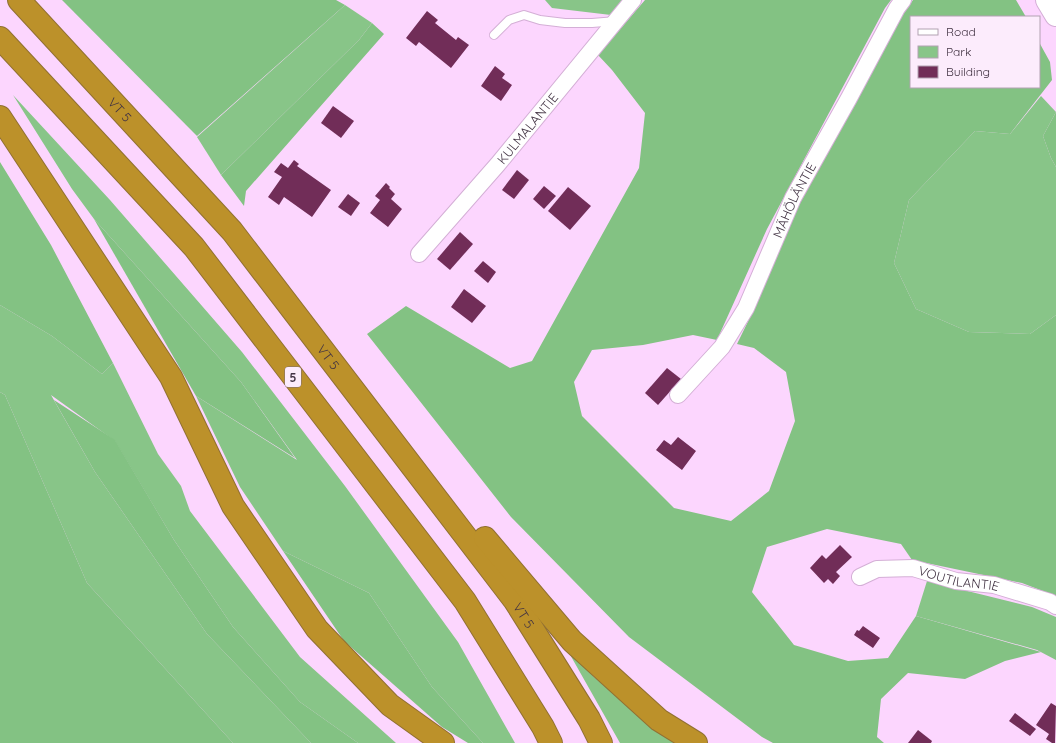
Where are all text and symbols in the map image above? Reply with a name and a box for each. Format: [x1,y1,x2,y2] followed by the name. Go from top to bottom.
[910,16,1040,88] legend
[946,24,976,39] text: Road
[946,44,971,59] text: Park
[946,64,990,79] text: Building
[493,90,561,167] street label: KULMALANTIE
[105,94,135,125] street label: VT 5
[769,160,819,240] street label: MÄHÖLÄNTIE
[314,341,343,373] street label: VT 5
[285,367,301,387] road number: 5
[917,562,1001,594] street label: VOUTILANTIE
[510,600,538,631] street label: VT 5

